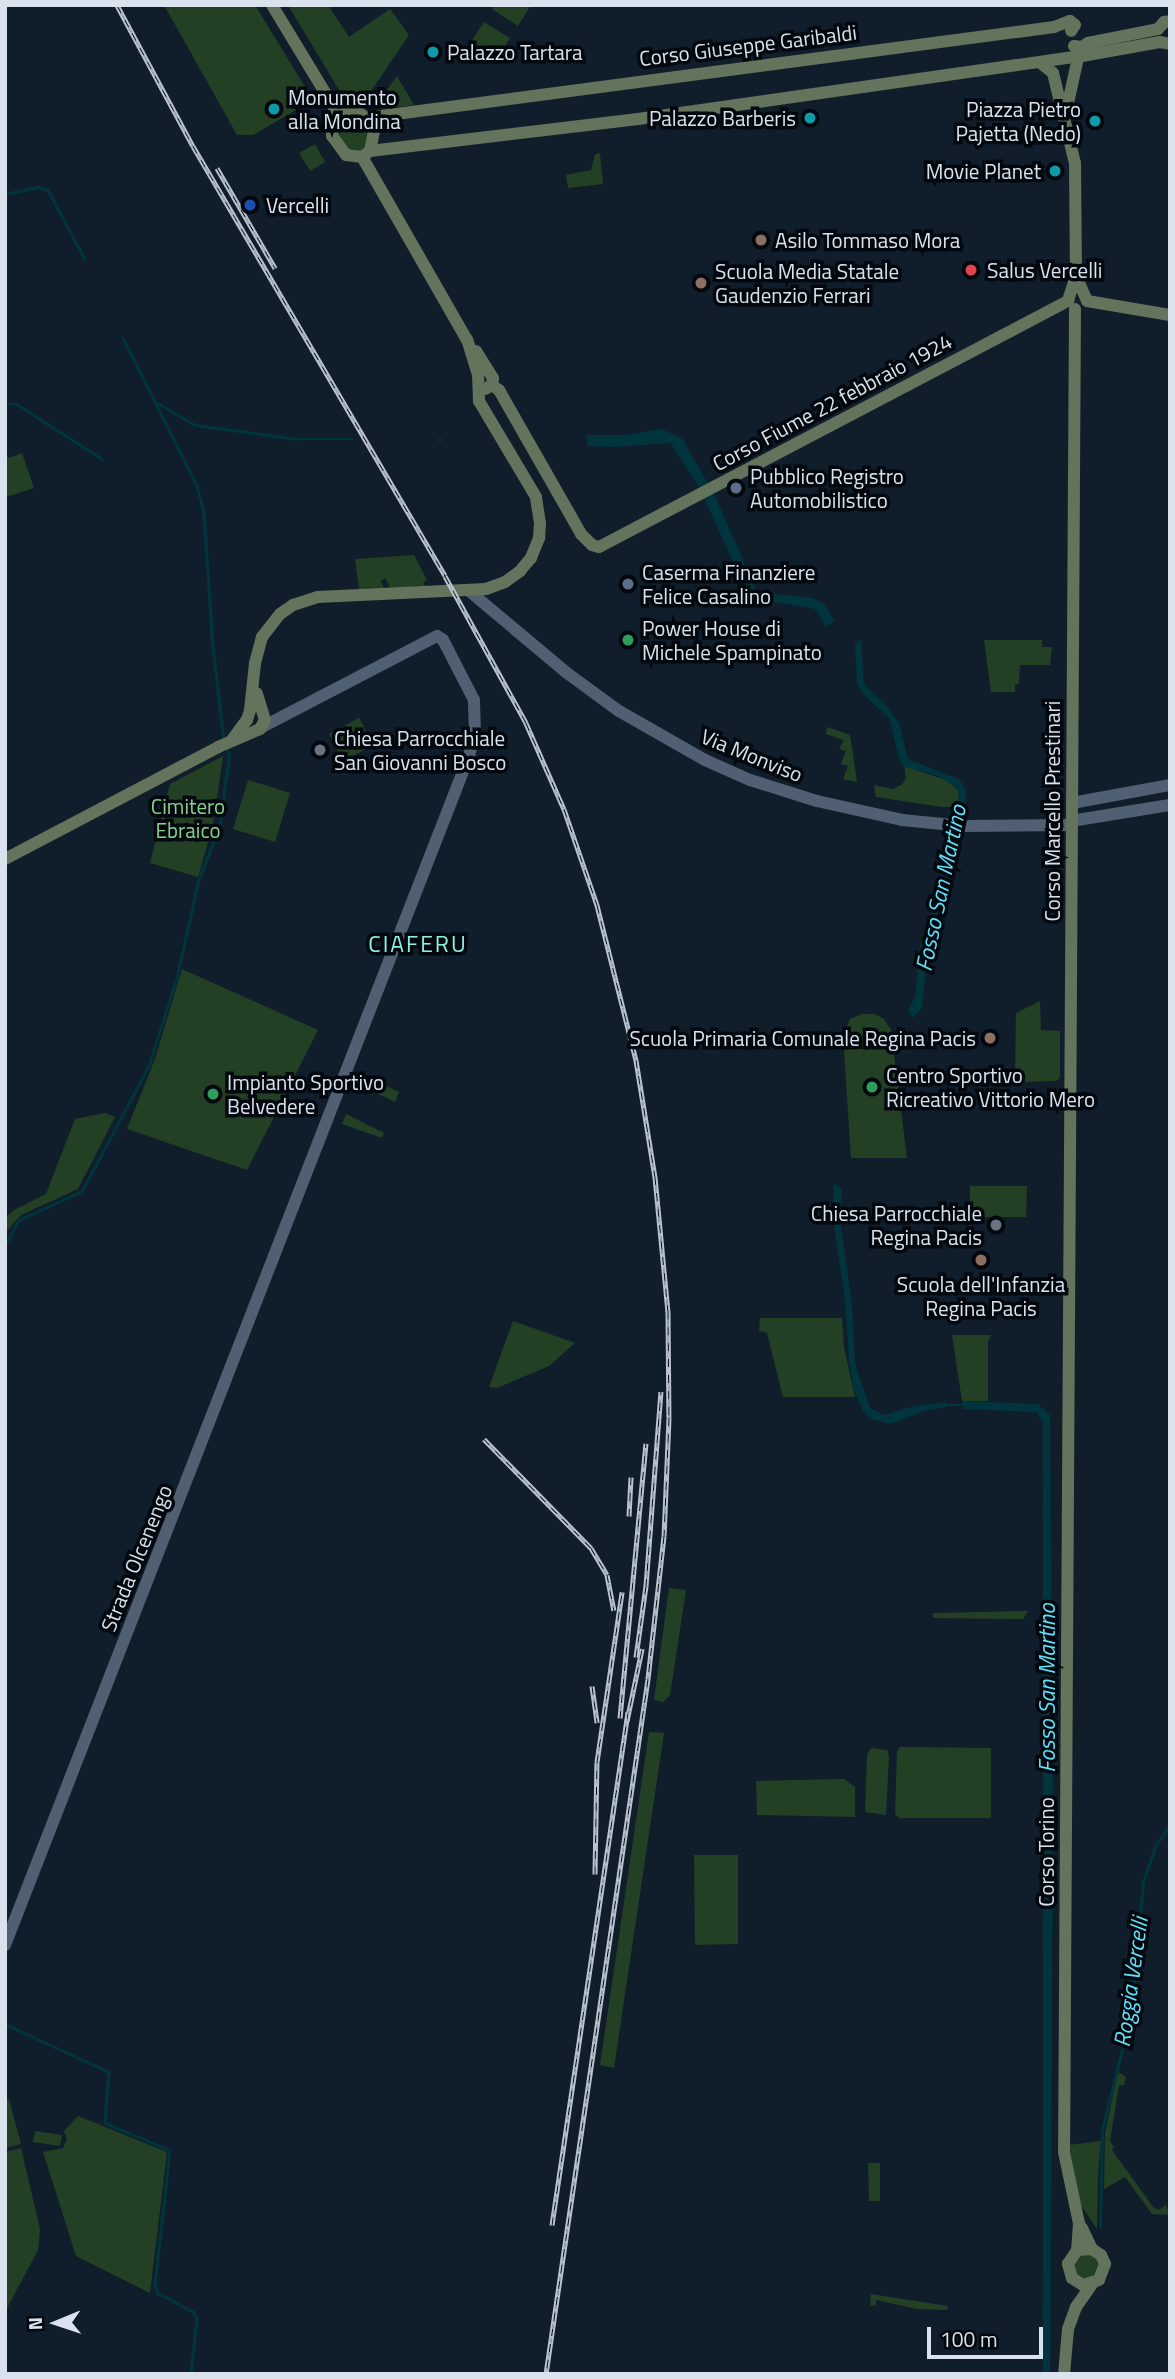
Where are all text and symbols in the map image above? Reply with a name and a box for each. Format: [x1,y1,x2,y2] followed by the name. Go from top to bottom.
[638,19,858,71] street label: Corso Giuseppe Garibaldi
[447,39,583,65] place label: Palazzo Tartara
[425,44,441,60] marker: Palazzo Tartara
[288,84,401,134] place label: Monumento alla Mondina
[956,96,1081,146] place label: Piazza Pietro Pajetta (Nedo)
[266,101,282,117] marker: Monumento alla Mondina
[649,105,796,131] place label: Palazzo Barberis
[802,110,818,126] marker: Palazzo Barberis
[1087,113,1103,129] marker: Piazza Pietro Pajetta (Nedo)
[926,158,1041,184] place label: Movie Planet
[1047,163,1063,179] marker: Movie Planet
[266,192,329,218] place label: Vercelli
[240,195,260,215] marker: Vercelli
[775,227,960,253] place label: Asilo Tommaso Mora
[753,232,769,248] marker: Asilo Tommaso Mora
[987,257,1102,283] place label: Salus Vercelli
[715,258,899,308] place label: Scuola Media Statale Gaudenzio Ferrari
[961,260,981,280] marker: Salus Vercelli
[693,275,709,291] marker: Scuola Media Statale Gaudenzio Ferrari
[708,328,956,476] street label: Corso Fiume 22 febbraio 1924
[750,463,904,513] place label: Pubblico Registro Automobilistico
[728,480,744,496] marker: Pubblico Registro Automobilistico
[642,559,815,609] place label: Caserma Finanziere Felice Casalino
[620,576,636,592] marker: Caserma Finanziere Felice Casalino
[642,615,822,665] place label: Power House di Michele Spampinato
[620,632,636,648] marker: Power House di Michele Spampinato
[1039,701,1065,921] street label: Corso Marcello Prestinari
[698,723,806,787] street label: Via Monviso
[334,725,506,775] place label: Chiesa Parrocchiale San Giovanni Bosco
[312,742,328,758] marker: Chiesa Parrocchiale San Giovanni Bosco
[151,793,225,843] park label: Cimitero Ebraico
[910,802,972,974] water label: Fosso San Martino
[369,930,467,958] district label: CIAFERU
[629,1025,976,1051] place label: Scuola Primaria Comunale Regina Pacis
[982,1030,998,1046] marker: Scuola Primaria Comunale Regina Pacis
[886,1062,1095,1112] place label: Centro Sportivo Ricreativo Vittorio Mero
[227,1069,384,1119] place label: Impianto Sportivo Belvedere
[864,1079,880,1095] marker: Centro Sportivo Ricreativo Vittorio Mero
[205,1086,221,1102] marker: Impianto Sportivo Belvedere
[811,1200,982,1250] place label: Chiesa Parrocchiale Regina Pacis
[988,1217,1004,1233] marker: Chiesa Parrocchiale Regina Pacis
[973,1252,989,1268] marker: Scuola dell'Infanzia Regina Pacis
[897,1271,1065,1321] place label: Scuola dell'Infanzia Regina Pacis
[95,1481,177,1635] street label: Strada Olcenengo
[1033,1603,1061,1773] water label: Fosso San Martino
[1033,1797,1059,1907] street label: Corso Torino
[1108,1915,1154,2049] water label: Roggia Vercelli
[21,2288,91,2358] north arrow
[930,2312,1046,2356] scale bar
[20,2317,49,2331] text: N
[940,2323,997,2355] text: 100 m

